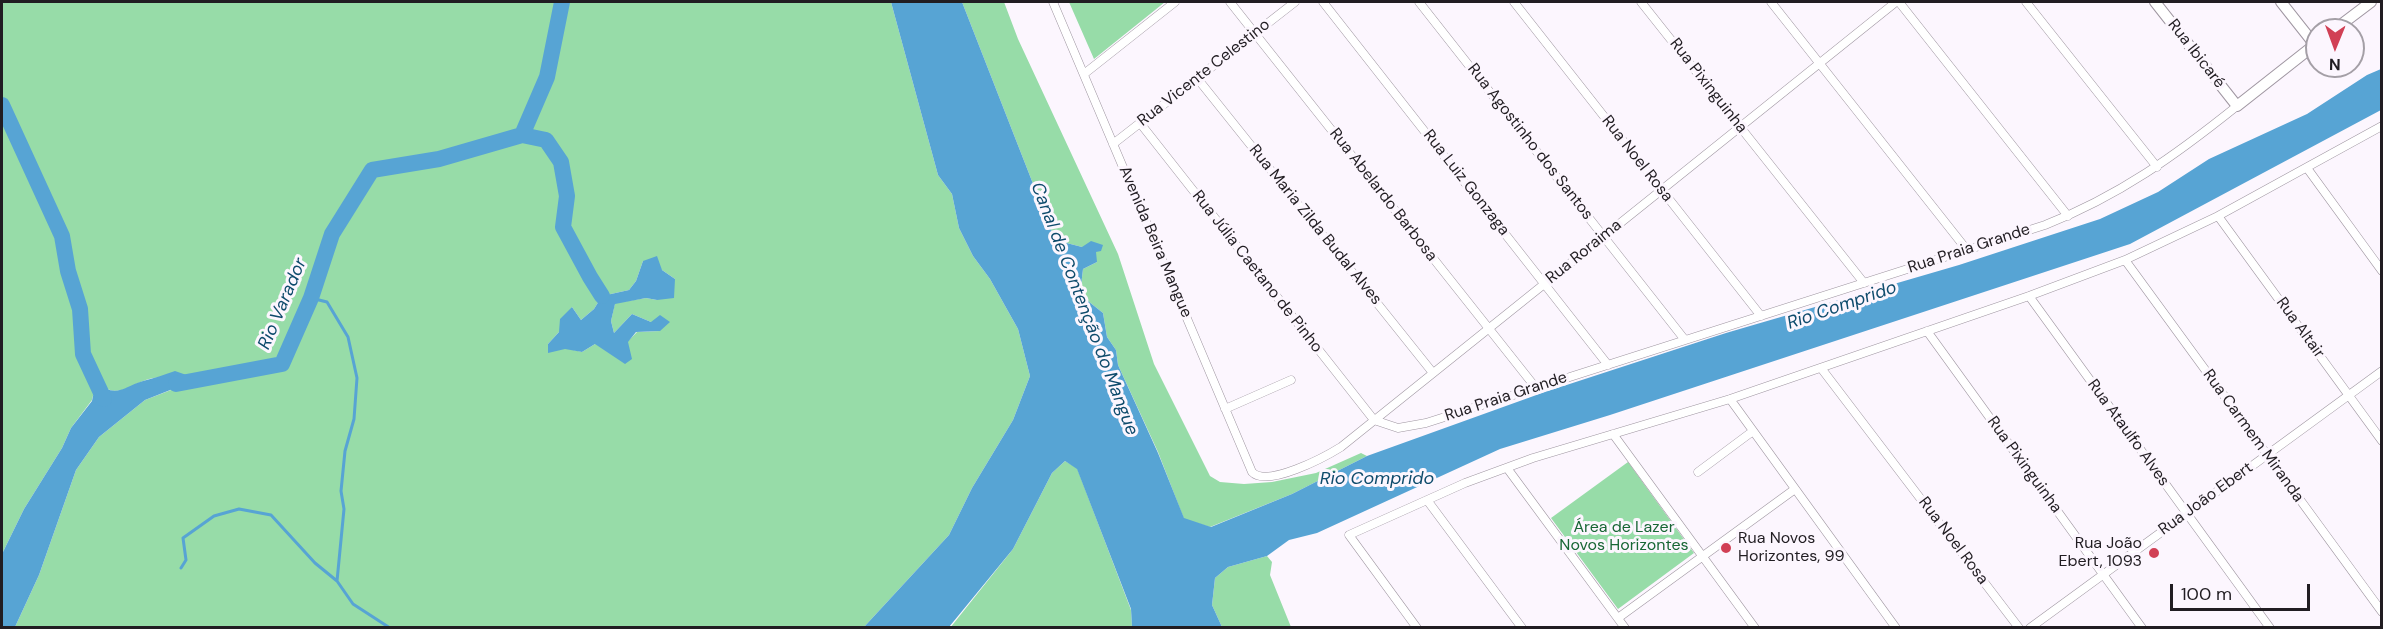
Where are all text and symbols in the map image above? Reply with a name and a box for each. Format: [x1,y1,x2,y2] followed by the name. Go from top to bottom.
[1134,15,1274,131] street label: Rua Vicente Celestino
[2163,16,2229,92] street label: Rua Ibicaré
[2305,18,2365,78] north arrow
[1665,35,1751,137] street label: Rua Pixinguinha
[2329,54,2341,75] text: N
[1463,60,1597,224] street label: Rua Agostinho dos Santos
[1597,112,1677,206] street label: Rua Noel Rosa
[1325,125,1441,265] street label: Rua Abelardo Barbosa
[1419,126,1513,240] street label: Rua Luiz Gonzaga
[1245,141,1385,309] street label: Rua Maria Zilda Budal Alves
[1114,163,1196,321] street label: Avenida Beira Mangue
[1026,180,1142,438] water label: Canal de Contenção do Mangue
[1188,187,1326,357] street label: Rua Júlia Caetano de Pinho
[1542,216,1626,288] street label: Rua Roraima
[1905,220,2033,278] street label: Rua Praia Grande
[254,255,312,353] water label: Rio Varador
[1784,277,1900,335] water label: Rio Comprido
[2271,294,2329,362] street label: Rua Altair
[2198,366,2308,506] street label: Rua Carmem Miranda
[1442,368,1570,426] street label: Rua Praia Grande
[2083,376,2173,490] street label: Rua Ataulfo Alves
[1983,413,2065,517] street label: Rua Pixinguinha
[2155,458,2257,540] street label: Rua João Ebert
[1320,468,1434,490] water label: Rio Comprido
[1914,494,1992,588] street label: Rua Noel Rosa
[1559,518,1689,556] park label: Área de Lazer Novos Horizontes
[1738,529,1845,567] place label: Rua Novos Horizontes, 99
[2058,534,2142,572] place label: Rua João Ebert, 1093
[1719,541,1733,555] marker: Rua Novos Horizontes, 99
[2147,546,2161,560] marker: Rua João Ebert, 1093
[2173,572,2312,610] scale bar
[2181,582,2232,606] text: 100 m

